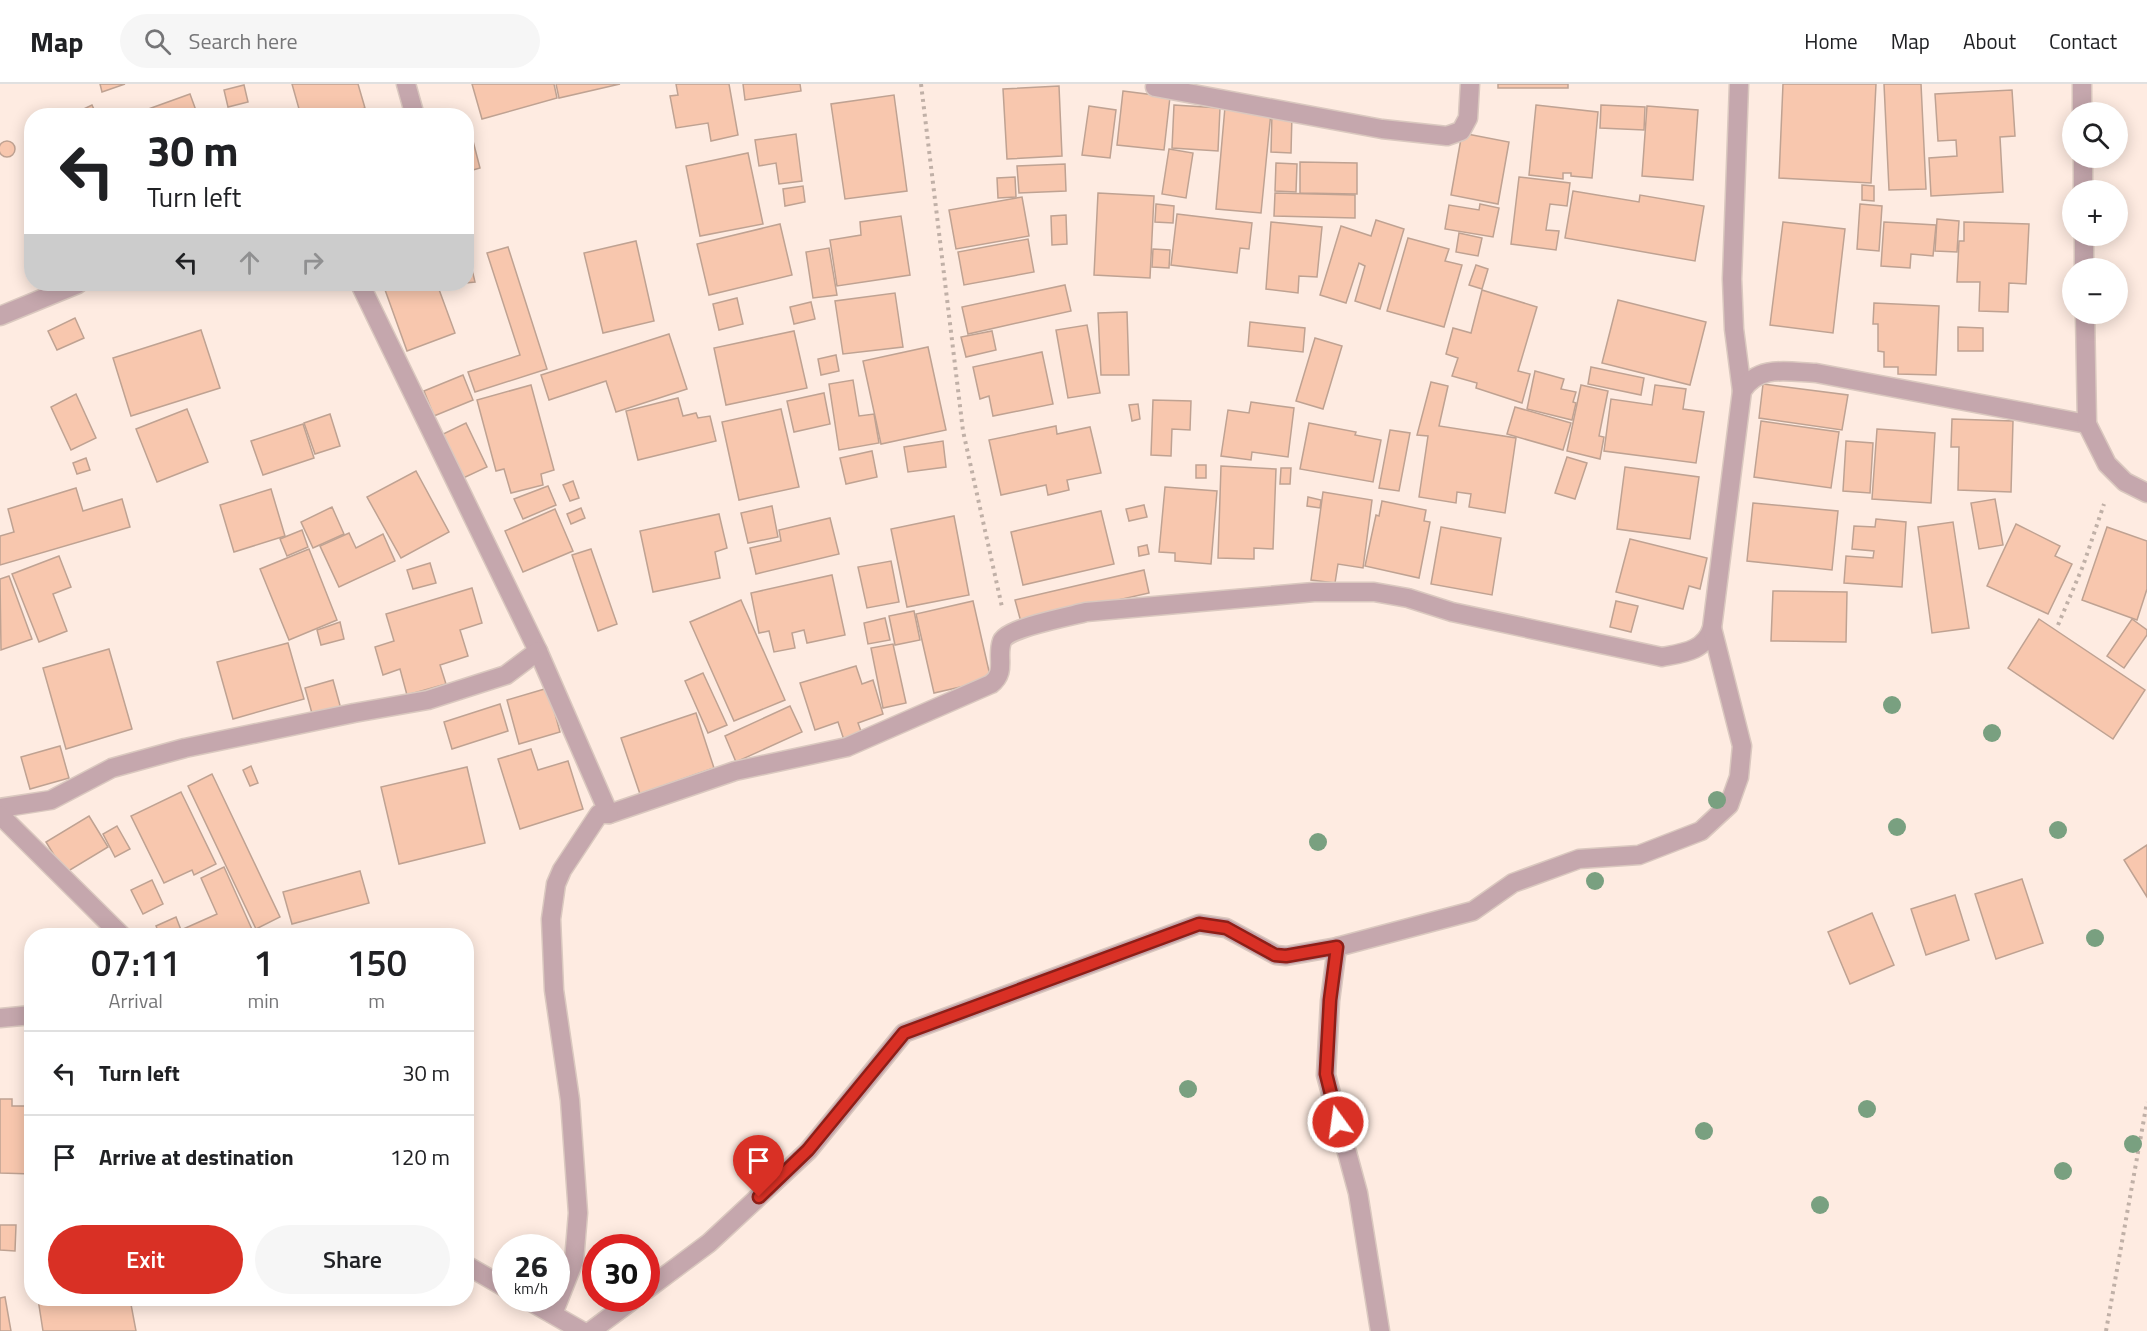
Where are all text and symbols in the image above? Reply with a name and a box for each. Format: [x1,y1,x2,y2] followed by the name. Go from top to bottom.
[120,14,540,68] search box
[30,20,84,63] text: Map
[189,24,298,58] text: Search here
[141,25,174,58] icon: search
[1804,25,1858,57] text: Home
[1891,25,1930,57] text: Map
[1963,25,2016,57] text: About
[2049,25,2117,57] text: Contact
[2062,102,2128,324] map controls
[2062,102,2128,168] button: search
[147,118,239,182] text: 30 m
[48,132,126,210] icon: left
[147,176,241,217] text: Turn left
[2062,180,2128,246] button: +
[170,246,203,279] icon: left
[233,246,266,279] icon: ahead
[296,246,329,279] icon: right
[2062,258,2128,324] button: −
[91,935,180,990] text: 07:11
[253,935,273,990] text: 1
[346,935,407,990] text: 150
[109,985,163,1016] text: Arrival
[247,985,279,1016] text: min
[368,985,385,1016] text: m
[99,1056,180,1090] text: Turn left
[402,1056,450,1090] text: 30 m
[48,1057,81,1090] icon: left
[1306,1090,1370,1154] position arrow
[733,1135,784,1197] pin
[99,1140,294,1174] text: Arrive at destination
[390,1140,450,1174] text: 120 m
[48,1141,81,1174] icon: arrive
[742,1144,775,1177] icon: arrive
[48,1225,243,1294] button: Exit
[255,1225,450,1294] button: Share
[582,1234,660,1312] speed limit sign: 30
[514,1243,548,1289] text: 26
[514,1277,548,1300] text: km/h

